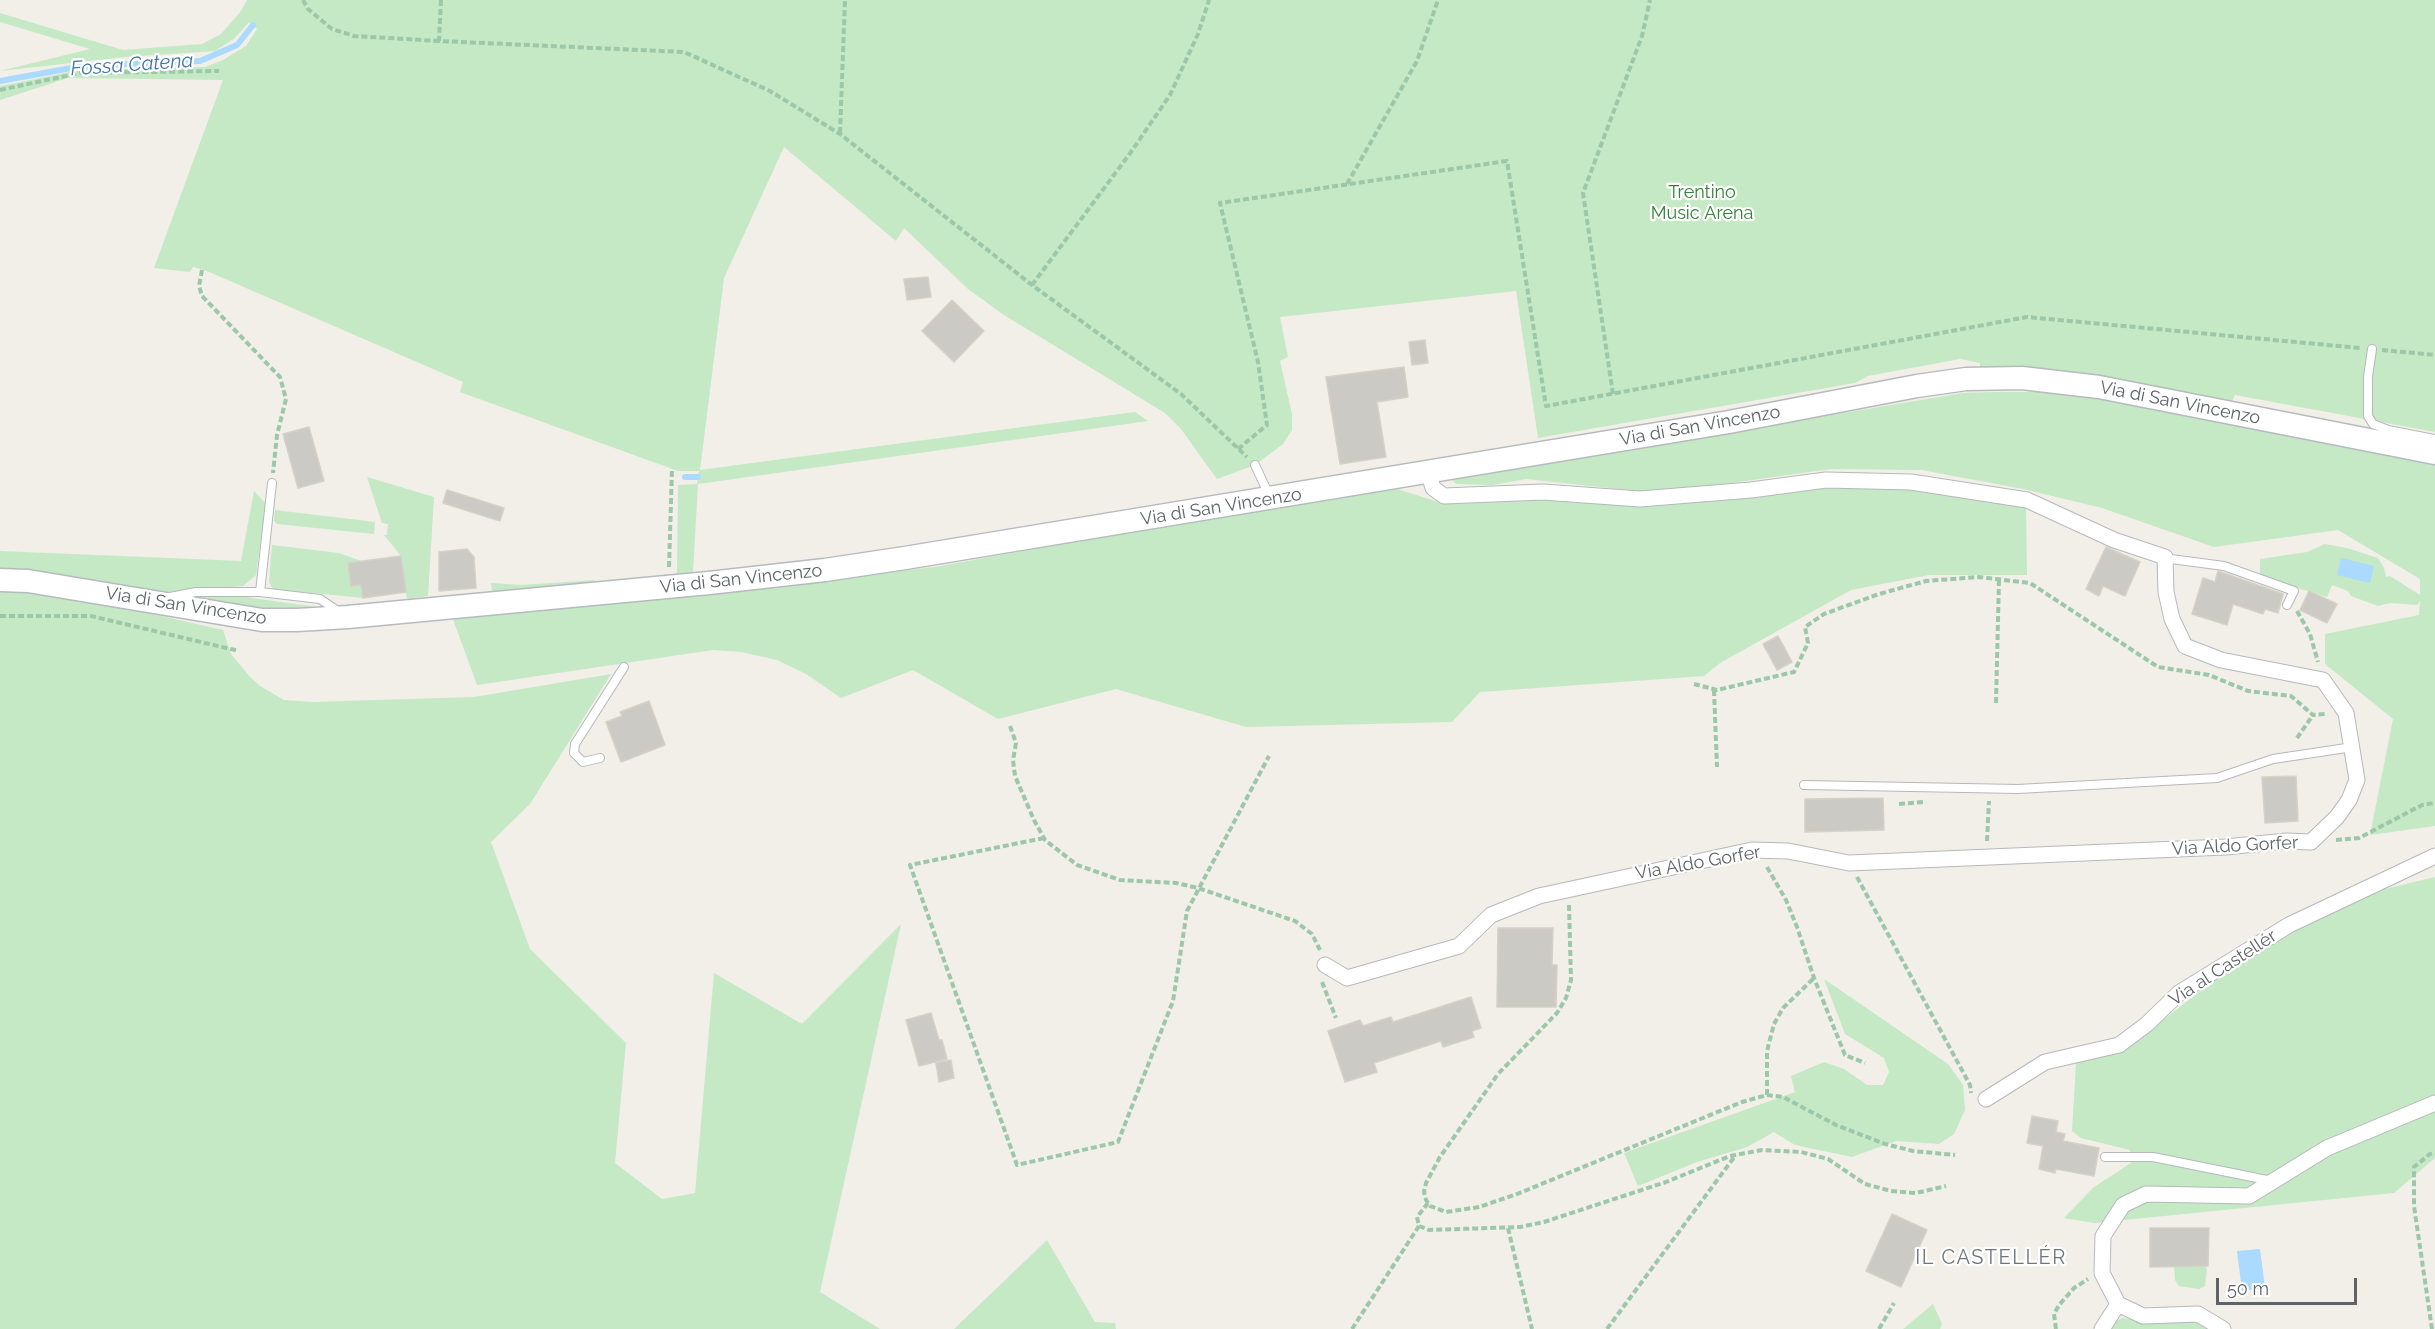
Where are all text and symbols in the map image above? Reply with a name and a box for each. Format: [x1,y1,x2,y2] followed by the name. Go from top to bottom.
[70,49,194,81] water label: Fossa Catena
[1651,182,1753,224] park label: Trentino Music Arena
[2098,377,2262,429] street label: Via di San Vincenzo
[1618,401,1782,451] street label: Via di San Vincenzo
[1139,484,1303,530] street label: Via di San Vincenzo
[659,560,823,598] street label: Via di San Vincenzo
[104,583,268,629] street label: Via di San Vincenzo
[2171,832,2299,860] street label: Via Aldo Gorfer
[1634,841,1762,885] street label: Via Aldo Gorfer
[2165,925,2281,1011] street label: Via al Castellér
[1915,1246,2067,1270] district label: IL CASTELLÉR
[2219,1266,2360,1304] scale bar
[2227,1278,2269,1299] text: 50 m

